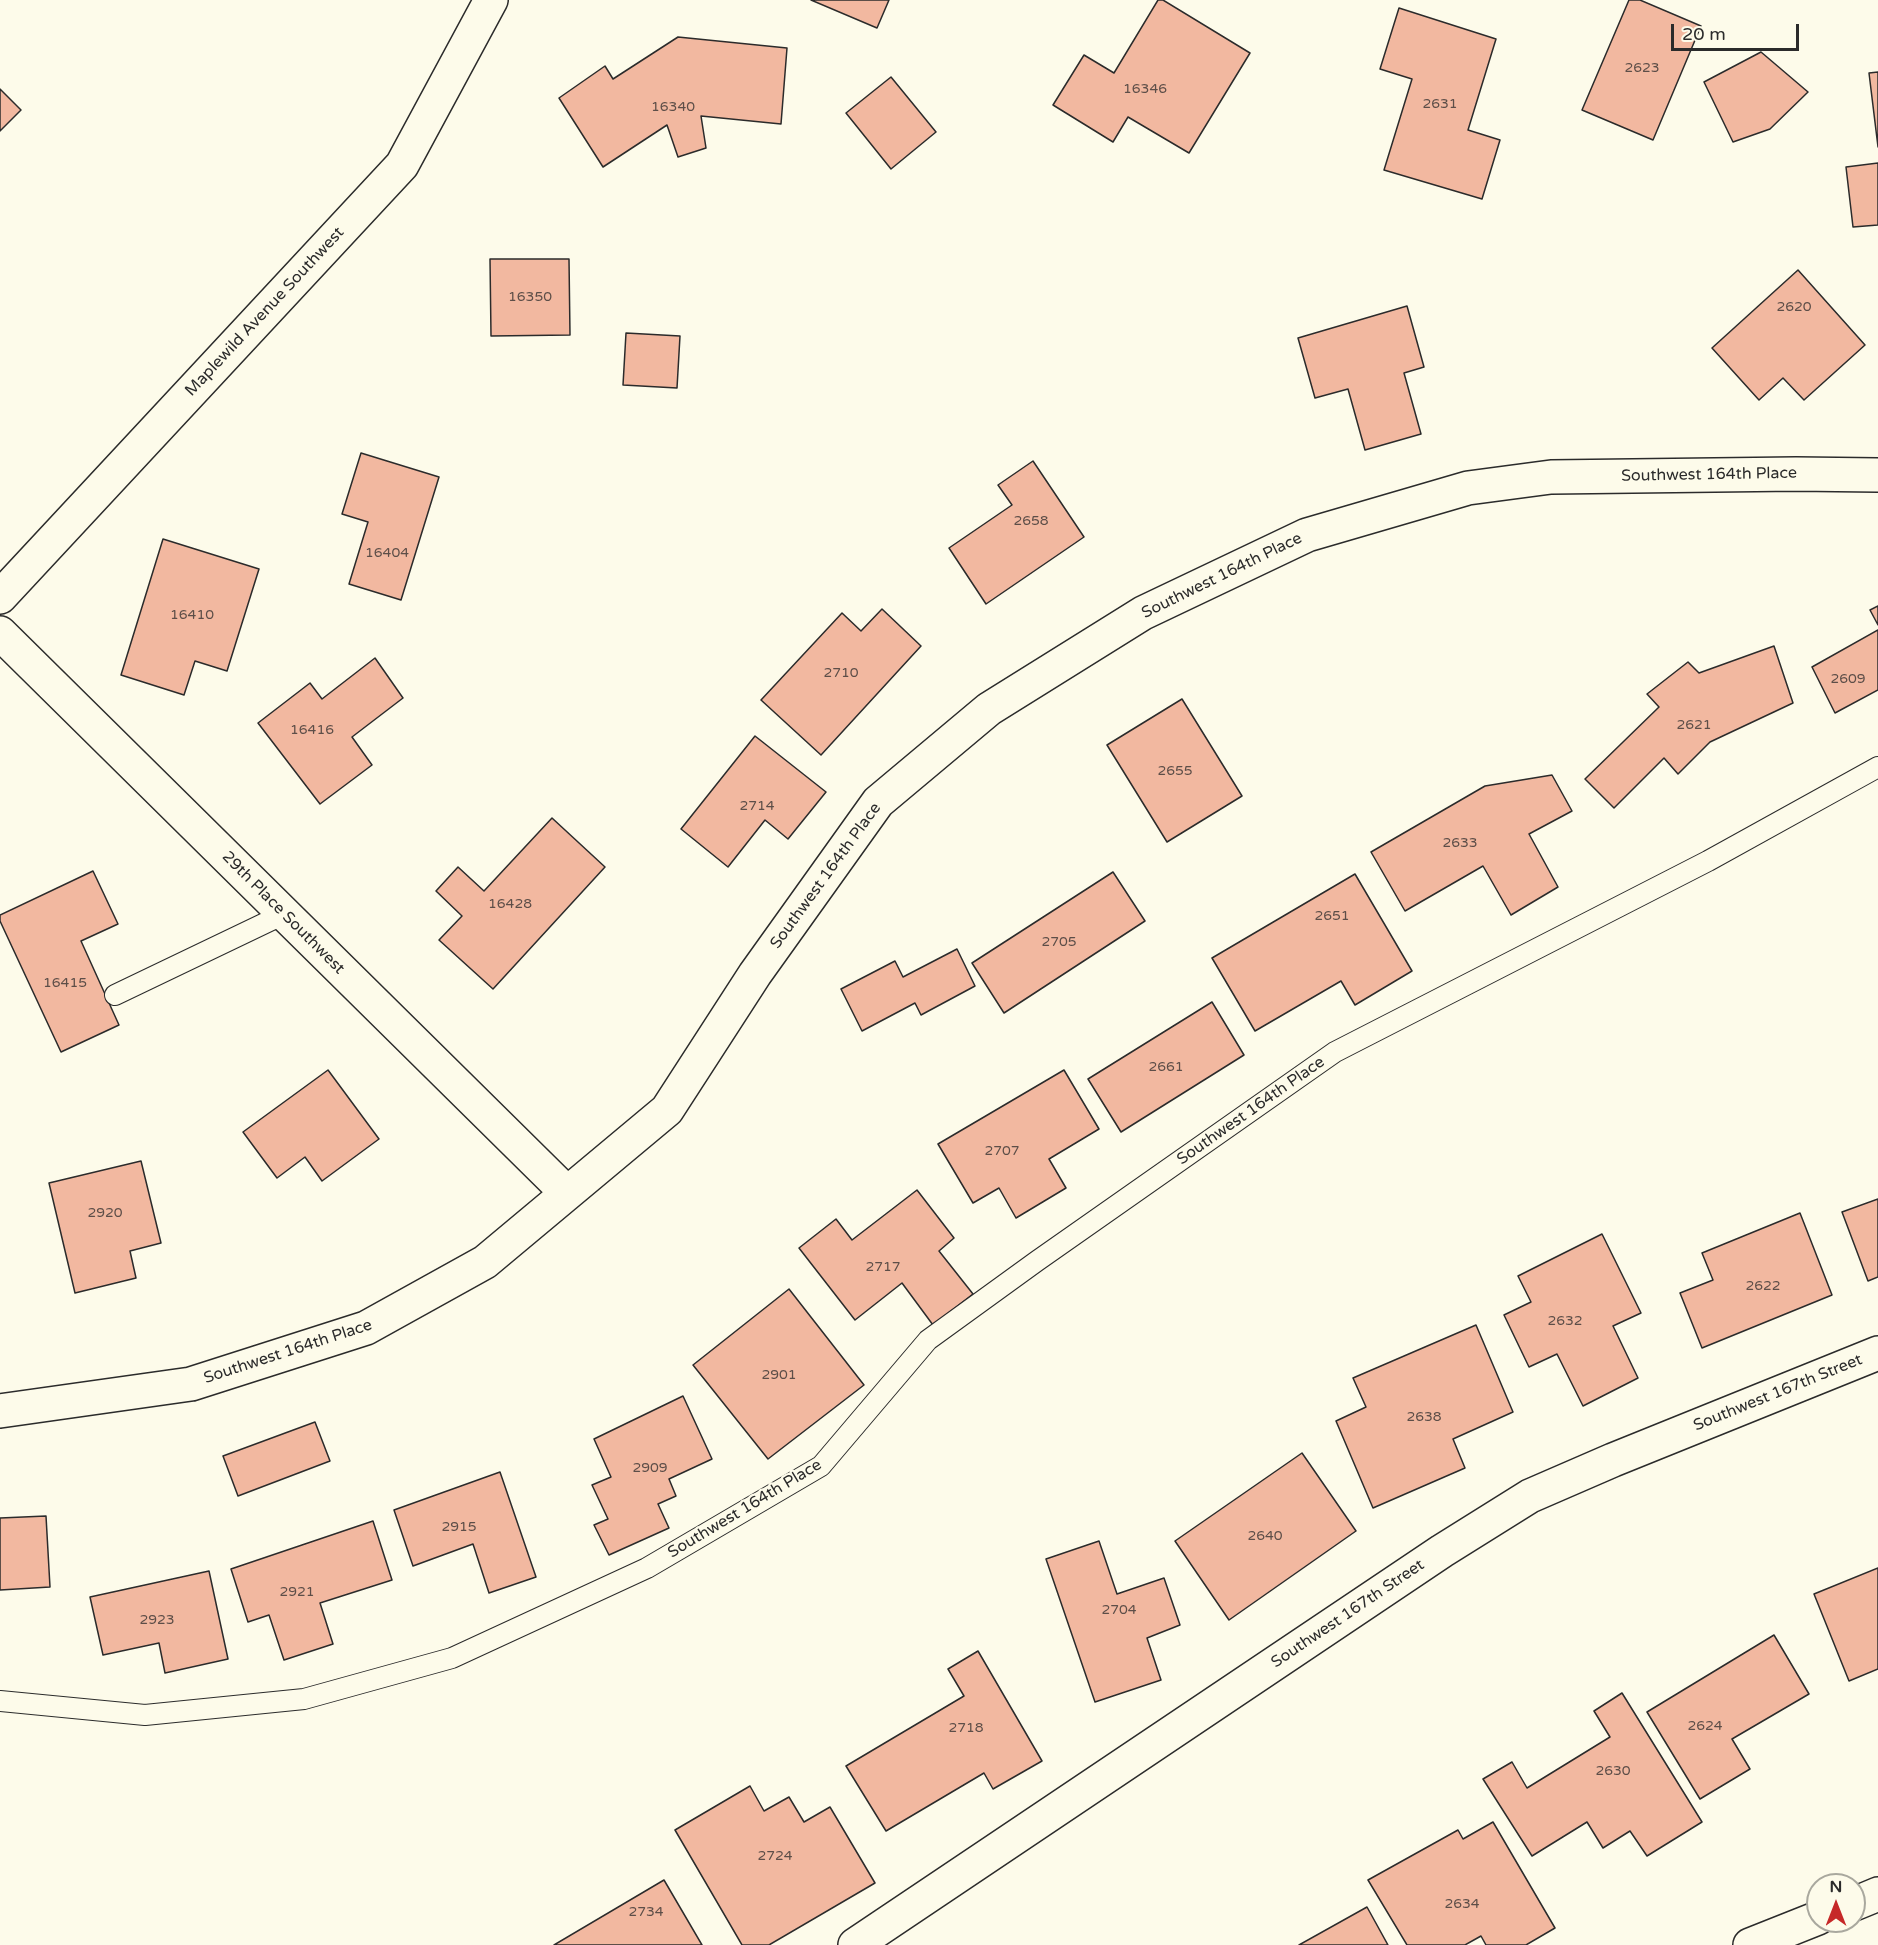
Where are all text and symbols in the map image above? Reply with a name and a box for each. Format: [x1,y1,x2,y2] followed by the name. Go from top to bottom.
[1674,12,1802,50] scale bar
[1682,23,1726,45] text: 20 m
[1624,60,1660,76] house number: 2623
[1123,81,1167,97] house number: 16346
[1422,96,1458,112] house number: 2631
[651,99,695,115] house number: 16340
[182,223,348,401] street label: Maplewild Avenue Southwest
[508,289,552,305] house number: 16350
[1776,299,1812,315] house number: 2620
[1621,464,1797,486] street label: Southwest 164th Place
[1013,513,1049,529] house number: 2658
[1139,529,1305,623] street label: Southwest 164th Place
[365,545,409,561] house number: 16404
[170,607,214,623] house number: 16410
[823,665,859,681] house number: 2710
[1830,671,1866,687] house number: 2609
[1676,717,1712,733] house number: 2621
[290,722,334,738] house number: 16416
[1157,763,1193,779] house number: 2655
[739,798,775,814] house number: 2714
[767,799,885,953] street label: Southwest 164th Place
[1442,835,1478,851] house number: 2633
[218,848,348,978] street label: 29th Place Southwest
[488,896,532,912] house number: 16428
[1314,908,1350,924] house number: 2651
[1041,934,1077,950] house number: 2705
[43,975,87,991] house number: 16415
[1173,1053,1329,1169] street label: Southwest 164th Place
[1148,1059,1184,1075] house number: 2661
[984,1143,1020,1159] house number: 2707
[87,1205,123,1221] house number: 2920
[865,1259,901,1275] house number: 2717
[1745,1278,1781,1294] house number: 2622
[1547,1313,1583,1329] house number: 2632
[201,1316,375,1388] street label: Southwest 164th Place
[1691,1350,1865,1436] street label: Southwest 167th Street
[761,1367,797,1383] house number: 2901
[1406,1409,1442,1425] house number: 2638
[665,1455,825,1563] street label: Southwest 164th Place
[632,1460,668,1476] house number: 2909
[441,1519,477,1535] house number: 2915
[1247,1528,1283,1544] house number: 2640
[1268,1556,1428,1672] street label: Southwest 167th Street
[279,1584,315,1600] house number: 2921
[1101,1602,1137,1618] house number: 2704
[139,1612,175,1628] house number: 2923
[1687,1718,1723,1734] house number: 2624
[948,1720,984,1736] house number: 2718
[1595,1763,1631,1779] house number: 2630
[757,1848,793,1864] house number: 2724
[1806,1873,1866,1933] north arrow
[1830,1877,1842,1897] text: N
[1444,1896,1480,1912] house number: 2634
[628,1904,664,1920] house number: 2734

